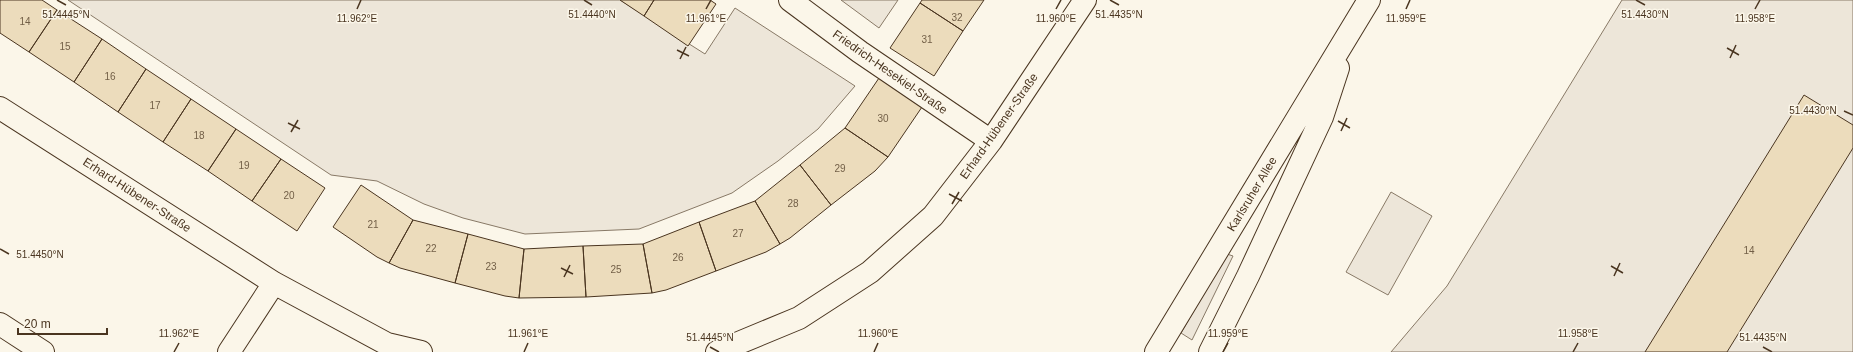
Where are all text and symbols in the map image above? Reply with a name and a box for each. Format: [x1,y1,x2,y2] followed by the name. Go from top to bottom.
[42,9,90,20] text: 51.4445°N
[568,9,616,20] text: 51.4440°N
[1095,9,1143,20] text: 51.4435°N
[1621,9,1669,20] text: 51.4430°N
[951,12,963,23] house number: 32
[337,13,378,24] text: 11.962°E
[686,13,727,24] text: 11.961°E
[1036,13,1077,24] text: 11.960°E
[1386,13,1427,24] text: 11.959°E
[1735,13,1776,24] text: 11.958°E
[19,16,31,27] house number: 14
[830,27,950,117] street label: Friedrich-Hesekiel-Straße
[921,34,933,45] house number: 31
[59,41,71,52] house number: 15
[957,70,1041,182] street label: Erhard-Hübener-Straße
[104,71,116,82] house number: 16
[149,100,161,111] house number: 17
[1789,105,1837,116] text: 51.4430°N
[877,113,889,124] house number: 30
[193,130,205,141] house number: 18
[1224,154,1280,234] street label: Karlsruher Allee
[80,155,194,235] street label: Erhard-Hübener-Straße
[238,160,250,171] house number: 19
[834,163,846,174] house number: 29
[283,190,295,201] house number: 20
[787,198,799,209] house number: 28
[367,219,379,230] house number: 21
[732,228,744,239] house number: 27
[425,243,437,254] house number: 22
[1743,245,1755,256] house number: 14
[16,249,64,260] text: 51.4450°N
[672,252,684,263] house number: 26
[485,261,497,272] house number: 23
[610,264,622,275] house number: 25
[18,310,107,336] scale bar
[24,317,51,331] text: 20 m
[159,328,200,339] text: 11.962°E
[508,328,549,339] text: 11.961°E
[858,328,899,339] text: 11.960°E
[1208,328,1249,339] text: 11.959°E
[1558,328,1599,339] text: 11.958°E
[686,332,734,343] text: 51.4445°N
[1739,332,1787,343] text: 51.4435°N

